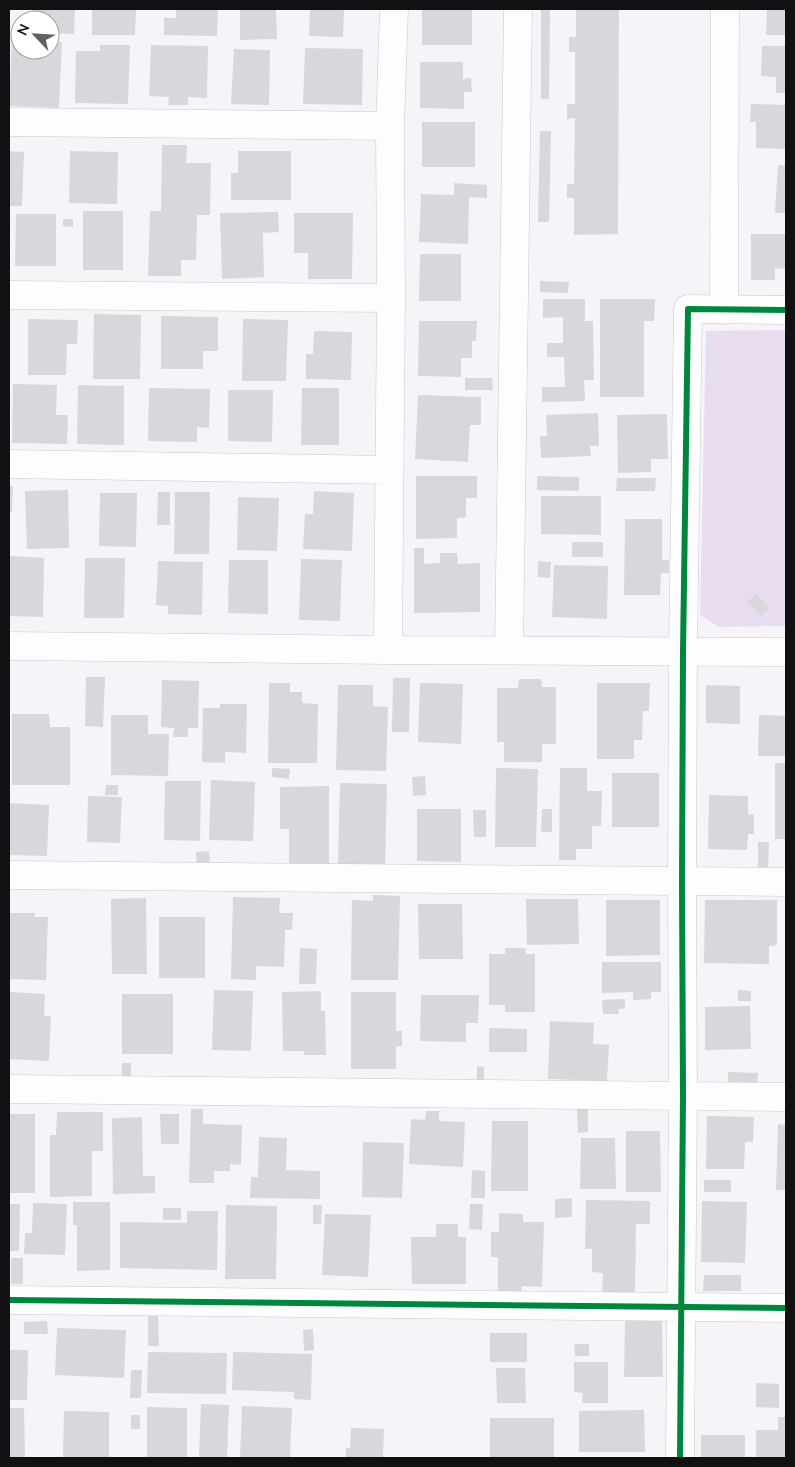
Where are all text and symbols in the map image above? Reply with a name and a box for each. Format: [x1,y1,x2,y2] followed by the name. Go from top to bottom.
[10,10,60,60] north arrow
[13,21,34,38] text: N

